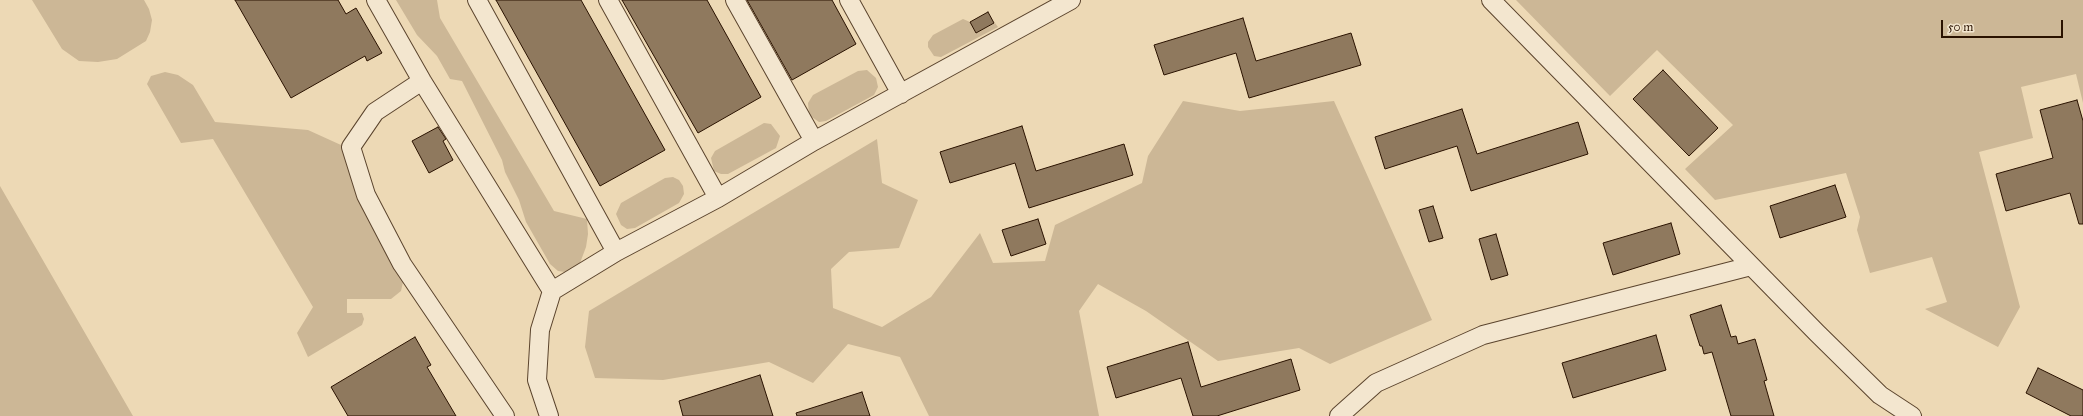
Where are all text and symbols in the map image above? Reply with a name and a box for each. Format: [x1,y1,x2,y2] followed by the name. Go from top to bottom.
[1943,12,2065,38] scale bar
[1948,20,1973,34] text: 50 m

